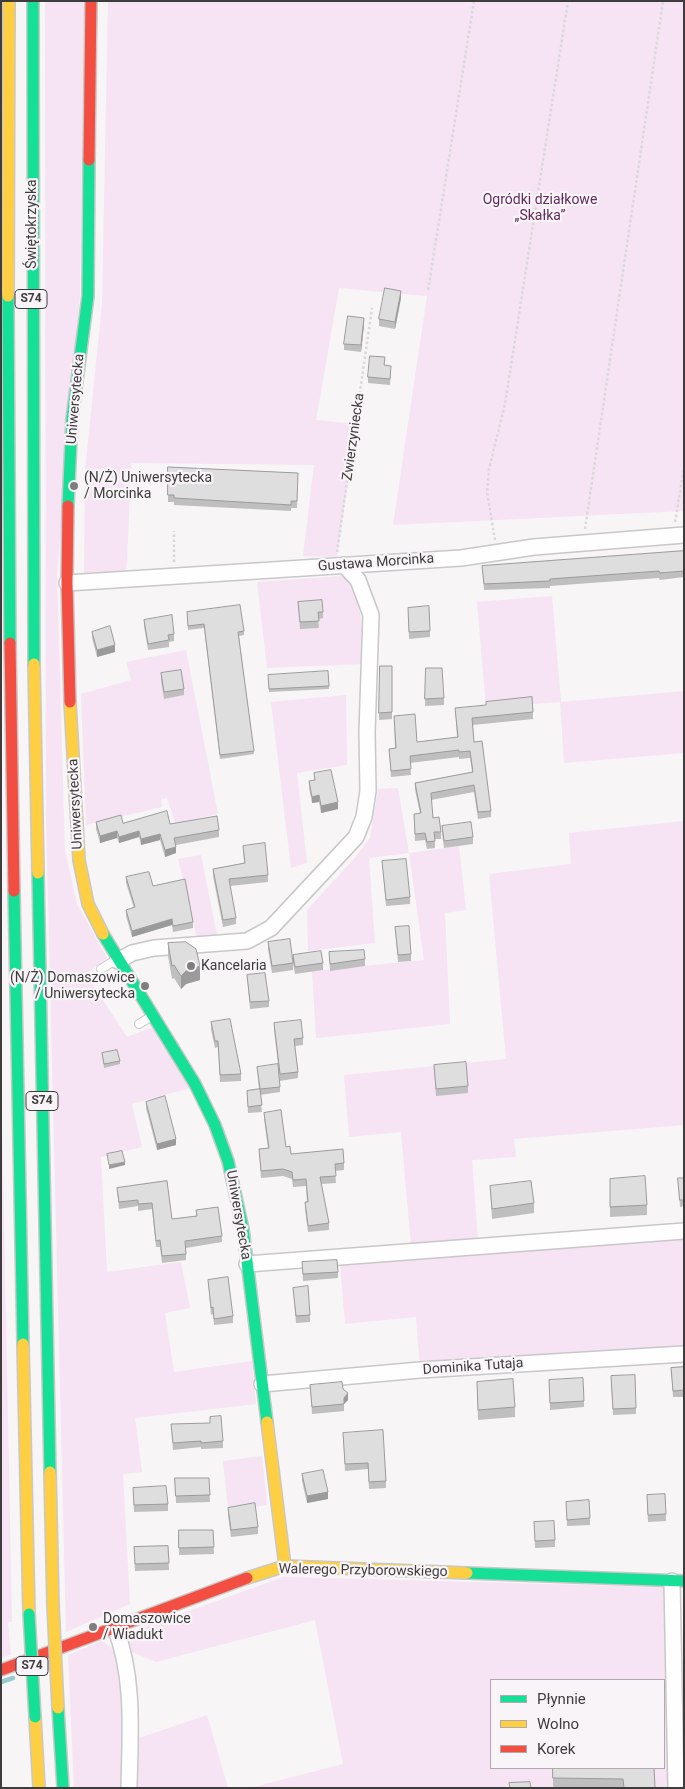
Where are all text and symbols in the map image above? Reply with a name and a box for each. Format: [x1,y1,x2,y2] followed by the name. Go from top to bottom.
[24,179,40,269] street label: Świętokrzyska
[483,192,597,224] park label: Ogródki działkowe „Skałka”
[15,290,47,308] road number: S74
[64,353,88,445] street label: Uniwersytecka
[340,392,368,482] street label: Zwierzyniecka
[84,470,212,502] place label: (N/Ż) Uniwersytecka / Morcinka
[68,480,80,492] marker: (N/Ż) Uniwersytecka / Morcinka
[317,551,435,575] street label: Gustawa Morcinka
[65,758,87,850] street label: Uniwersytecka
[201,958,267,974] place label: Kancelaria
[185,960,197,972] marker: Kancelaria
[10,970,135,1002] place label: (N/Ż) Domaszowice / Uniwersytecka
[139,980,151,992] marker: (N/Ż) Domaszowice / Uniwersytecka
[26,1092,58,1110] road number: S74
[222,1169,254,1261] street label: Uniwersytecka
[422,1355,524,1379] street label: Dominika Tutaja
[278,1561,448,1581] street label: Walerego Przyborowskiego
[103,1611,191,1644] place label: Domaszowice / Wiadukt
[87,1621,99,1633] marker: Domaszowice / Wiadukt
[16,1656,48,1675] road number: S74
[490,1679,665,1769] legend
[537,1690,586,1708] text: Płynnie
[537,1715,579,1733] text: Wolno
[537,1740,575,1758] text: Korek

